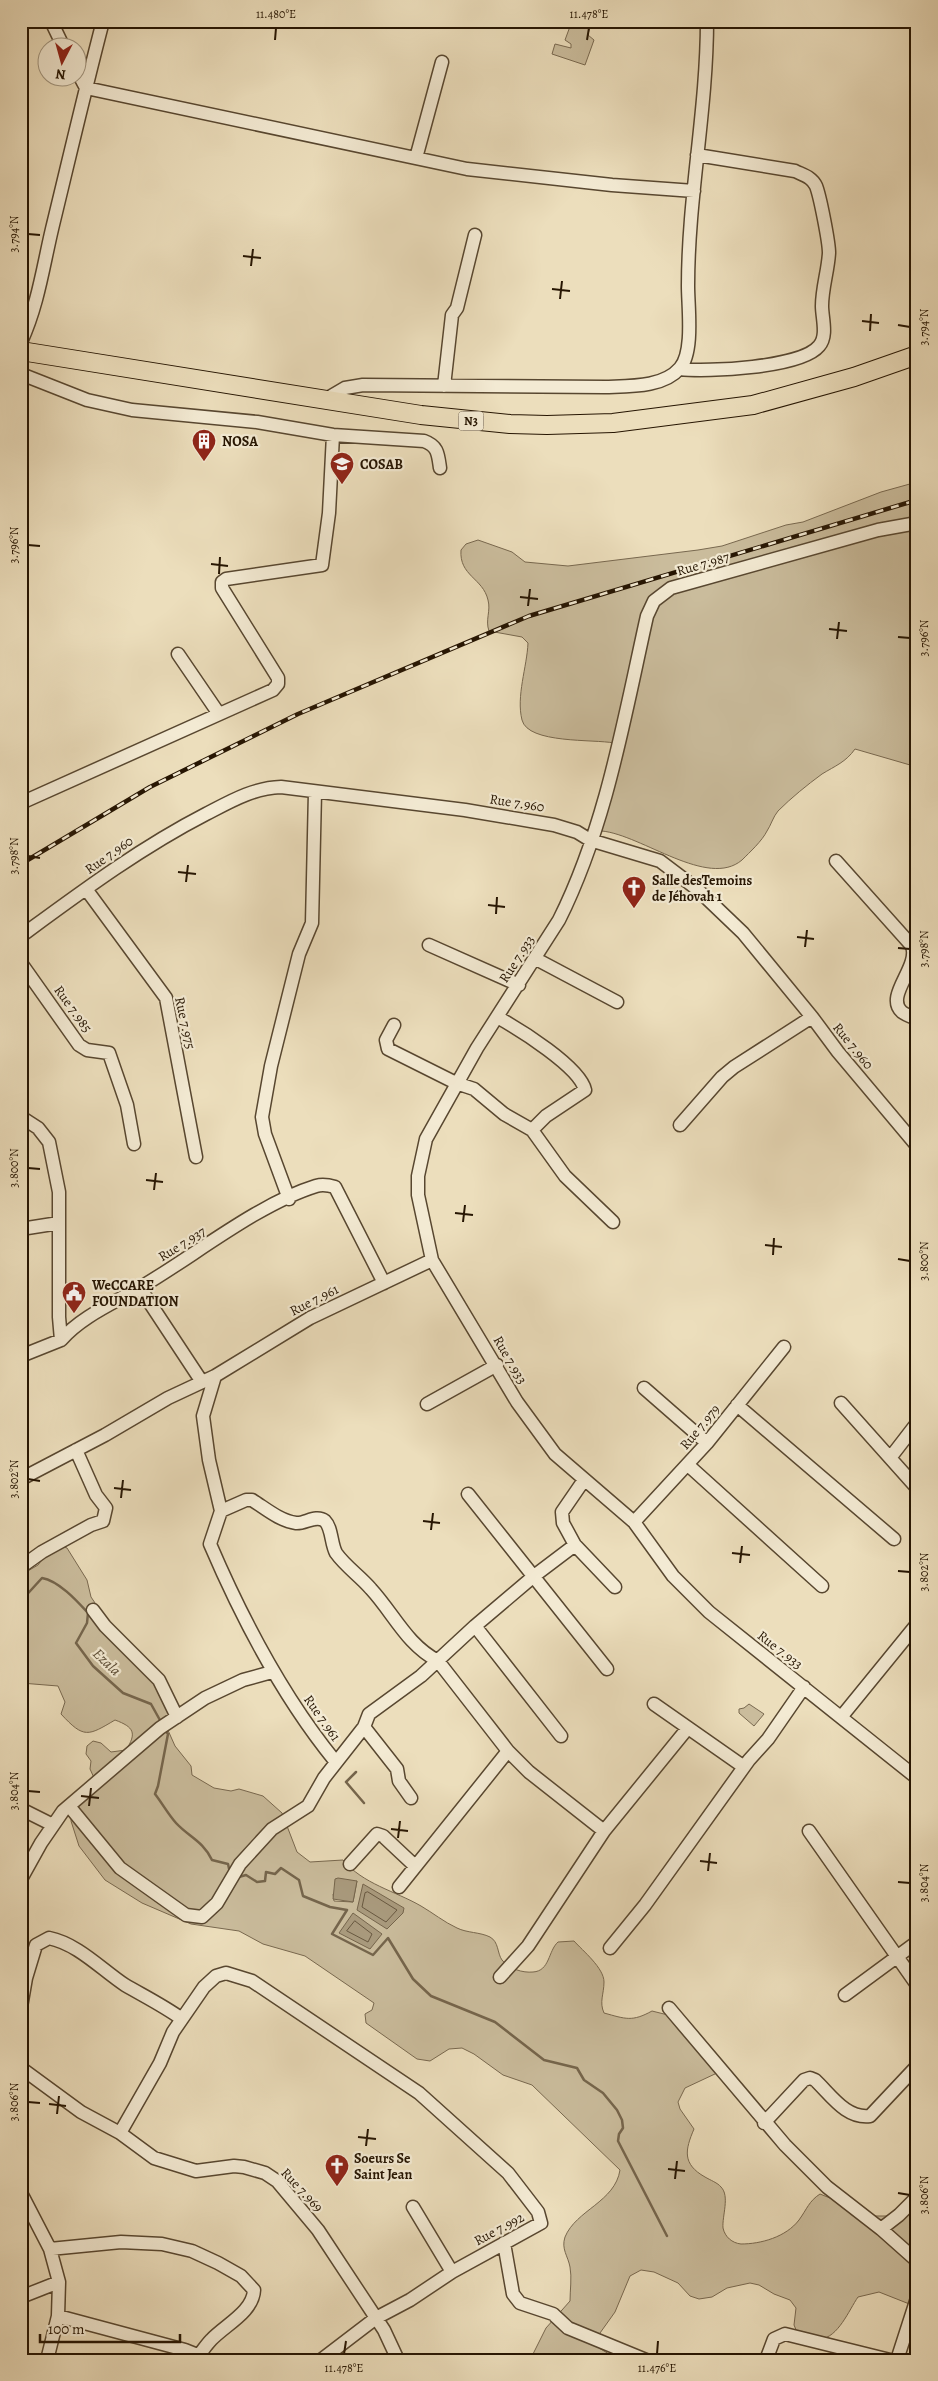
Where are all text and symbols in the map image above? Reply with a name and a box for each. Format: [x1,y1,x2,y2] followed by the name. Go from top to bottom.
[256,6,296,22] text: 11.480°E
[570,6,608,22] text: 11.478°E
[38,38,88,88] north arrow
[55,64,67,84] text: N
[6,215,22,252] text: 3.794°N
[916,308,932,345] text: 3.794°N
[458,412,484,431] road number: N3
[191,428,217,462] building icon: NOSA
[222,432,258,451] place label: NOSA
[329,451,355,485] school or university icon: COSAB
[360,455,403,474] place label: COSAB
[6,526,22,563] text: 3.796°N
[674,547,732,581] street label: Rue 7.987
[916,619,932,656] text: 3.796°N
[488,789,546,817] street label: Rue 7.960
[81,831,137,879] street label: Rue 7.960
[6,837,22,875] text: 3.798°N
[652,871,752,906] place label: Salle desTemoins de Jéhovah 1
[621,875,647,909] church icon: Salle desTemoins de Jéhovah 1
[916,930,932,968] text: 3.798°N
[495,931,539,986] street label: Rue 7.933
[49,982,97,1036] street label: Rue 7.985
[170,995,200,1051] street label: Rue 7.975
[828,1019,878,1073] street label: Rue 7.960
[6,1148,22,1188] text: 3.800°N
[154,1222,210,1266] street label: Rue 7.937
[916,1241,932,1281] text: 3.800°N
[91,1276,179,1311] place label: WeCCARE FOUNDATION
[61,1280,87,1314] public building icon: WeCCARE FOUNDATION
[286,1280,342,1320] street label: Rue 7.961
[489,1332,532,1388] street label: Rue 7.933
[676,1400,724,1454] street label: Rue 7.979
[6,1459,22,1498] text: 3.802°N
[916,1552,932,1591] text: 3.802°N
[753,1626,807,1674] street label: Rue 7.933
[89,1644,125,1680] water label: Ezala
[299,1691,345,1745] street label: Rue 7.961
[6,1771,22,1810] text: 3.804°N
[916,1863,932,1902] text: 3.804°N
[6,2082,22,2121] text: 3.806°N
[354,2149,413,2184] place label: Soeurs Se Saint Jean
[324,2153,350,2187] church icon: Soeurs Se Saint Jean
[277,2164,327,2216] street label: Rue 7.969
[916,2175,932,2214] text: 3.806°N
[471,2208,528,2250] street label: Rue 7.992
[40,2311,180,2343] scale bar
[48,2319,85,2339] text: 100 m
[325,2360,363,2376] text: 11.478°E
[638,2360,676,2376] text: 11.476°E

